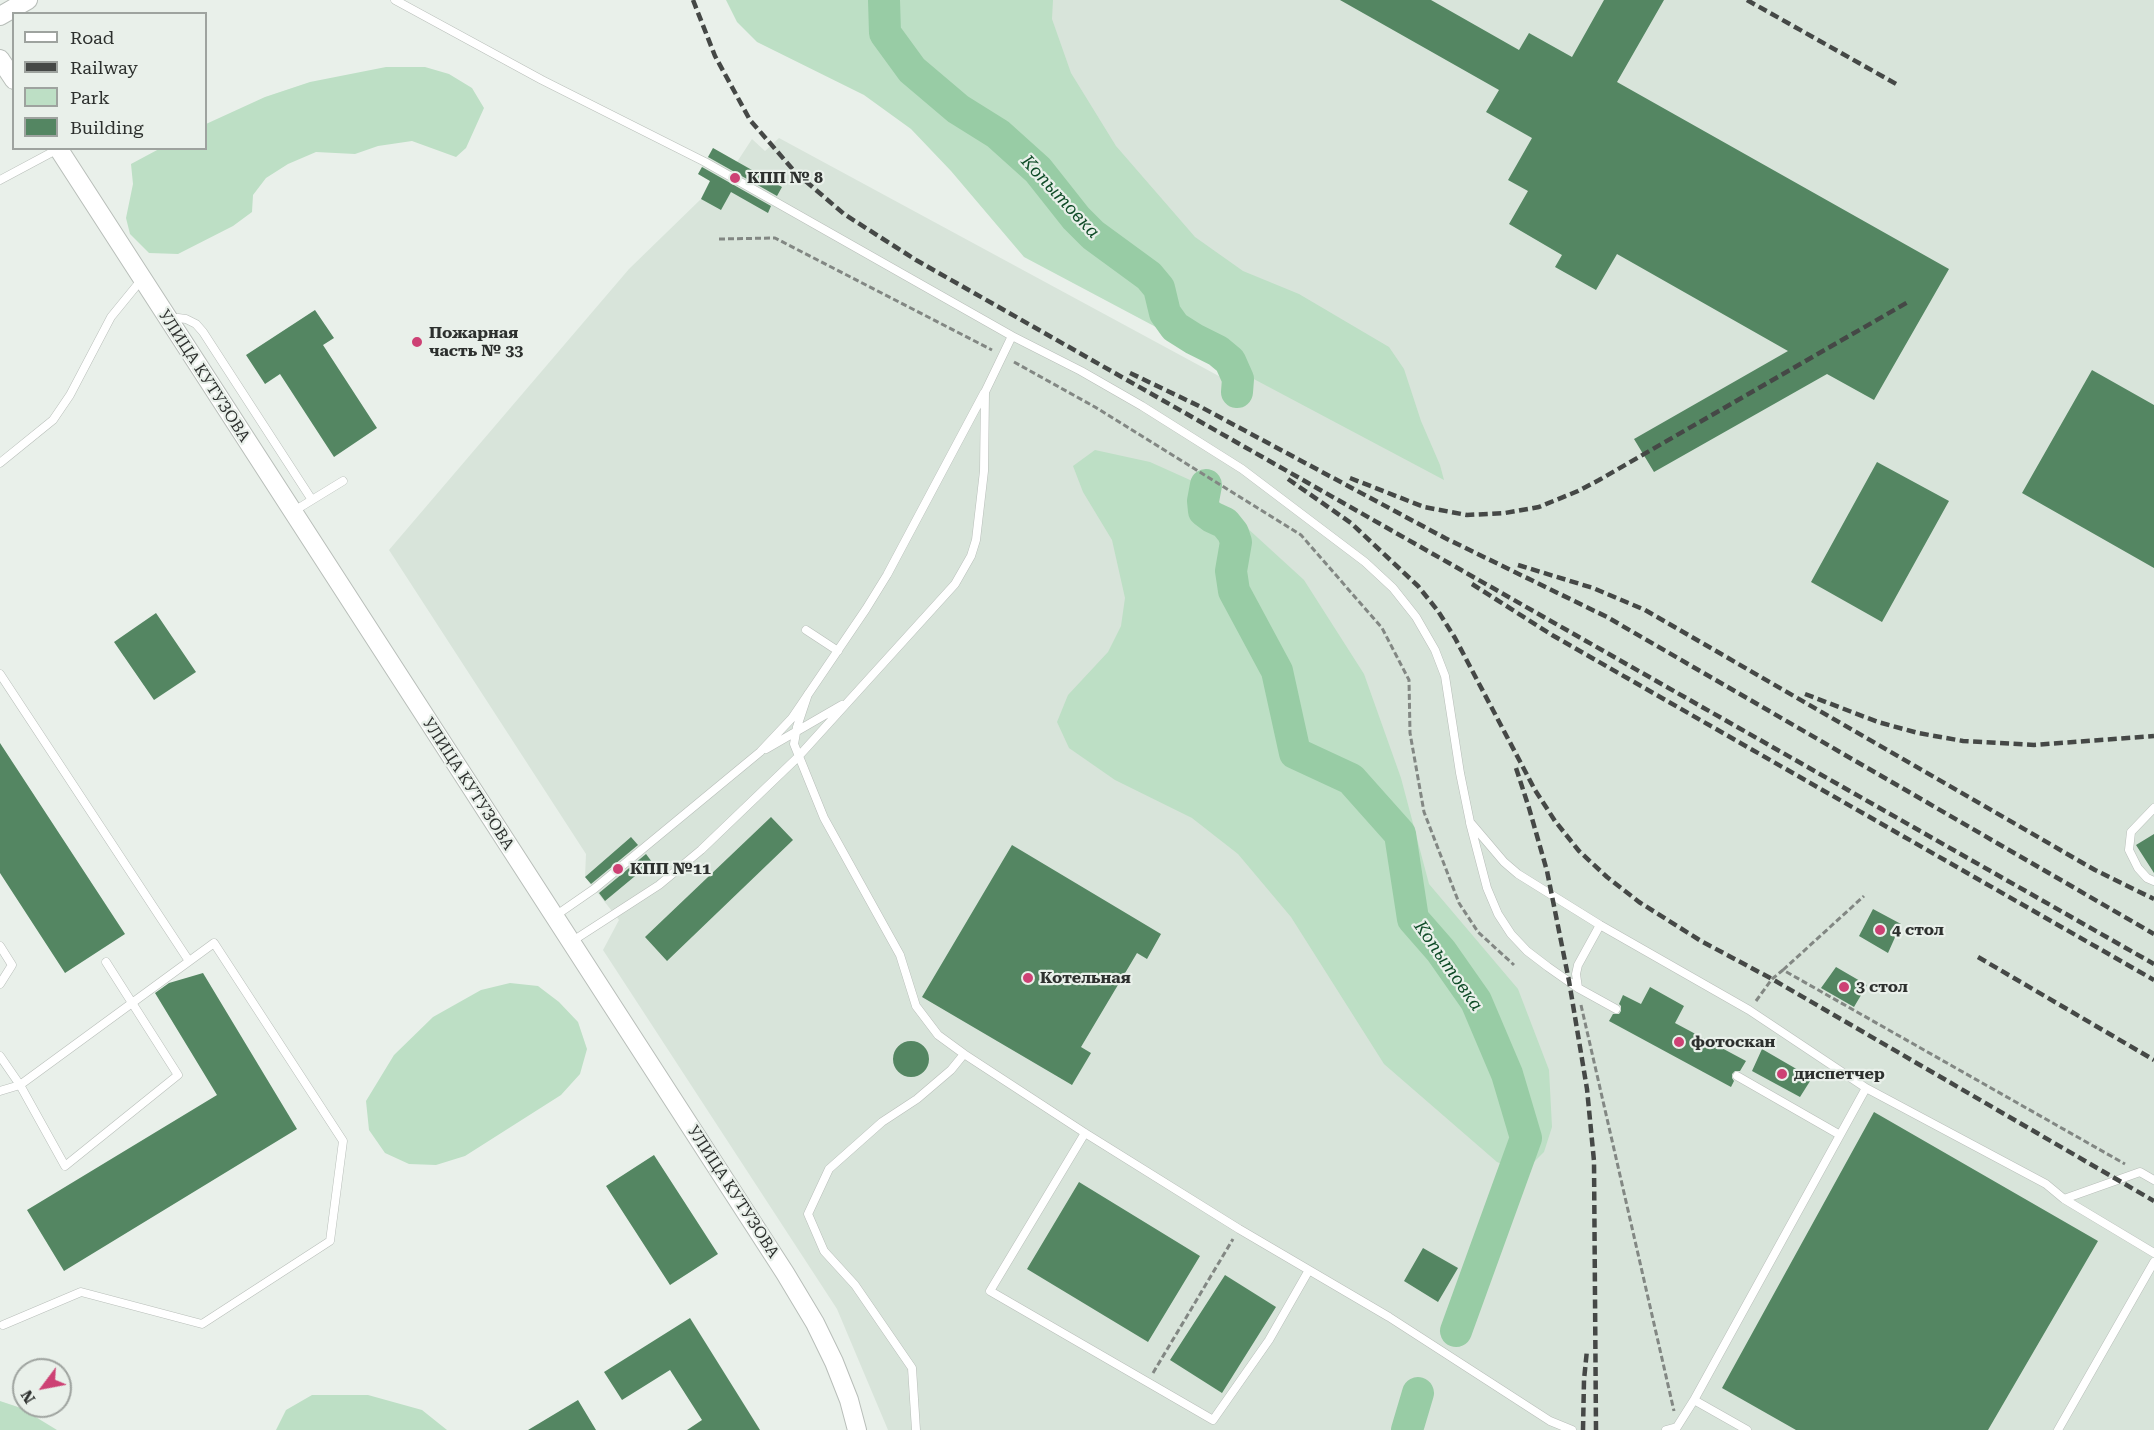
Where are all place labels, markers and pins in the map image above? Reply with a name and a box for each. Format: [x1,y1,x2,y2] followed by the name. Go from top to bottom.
[747,168,823,188] place label: КПП № 8
[728,171,742,185] marker: КПП № 8
[429,323,523,361] place label: Пожарная часть № 33
[410,335,424,349] marker: Пожарная часть № 33
[630,859,711,879] place label: КПП №11
[611,862,625,876] marker: КПП №11
[1892,920,1944,940] place label: 4 стол
[1873,923,1887,937] marker: 4 стол
[1040,968,1131,988] place label: Котельная
[1021,971,1035,985] marker: Котельная
[1856,977,1908,997] place label: 3 стол
[1837,980,1851,994] marker: 3 стол
[1691,1032,1775,1052] place label: фотоскан
[1672,1035,1686,1049] marker: фотоскан
[1794,1064,1885,1084] place label: диспетчер
[1775,1067,1789,1081] marker: диспетчер

